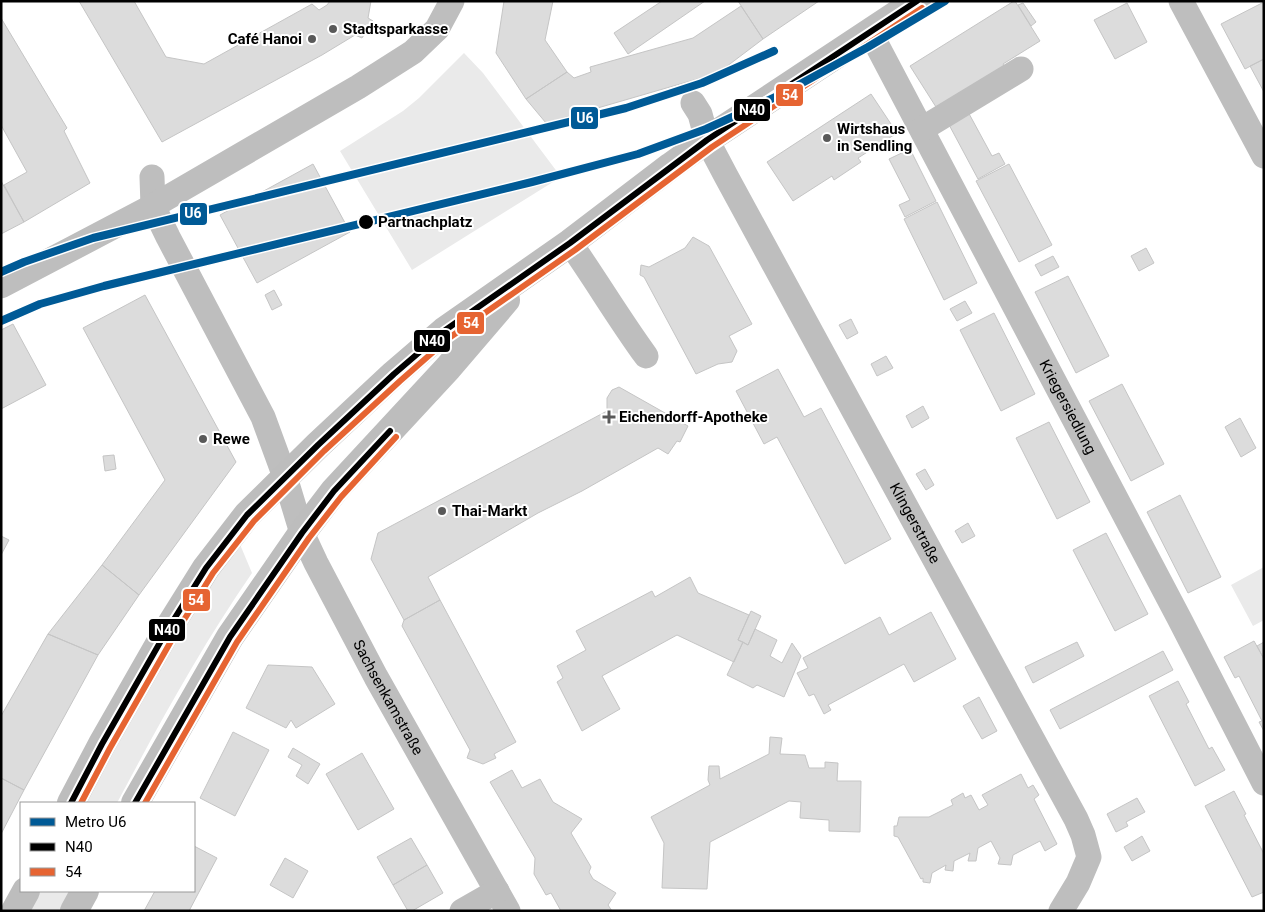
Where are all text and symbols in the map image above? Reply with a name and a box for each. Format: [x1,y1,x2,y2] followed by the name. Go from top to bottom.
[343,20,448,38] place label: Stadtsparkasse
[327,23,339,35] marker: Stadtsparkasse
[228,30,302,48] place label: Café Hanoi
[306,33,318,45] marker: Café Hanoi
[775,83,804,107] line badge: 54
[782,87,798,103] text: 54
[733,98,771,122] line badge: N40
[739,102,765,118] text: N40
[570,106,599,130] line badge: U6
[576,110,594,126] text: U6
[837,120,912,155] place label: Wirtshaus in Sendling
[821,132,833,144] marker: Wirtshaus in Sendling
[179,202,208,226] line badge: U6
[184,205,202,221] text: U6
[357,213,375,231] marker: Partnachplatz
[378,213,473,231] place label: Partnachplatz
[456,311,485,335] line badge: 54
[463,315,479,331] text: 54
[413,329,451,353] line badge: N40
[419,333,445,349] text: N40
[1036,357,1100,457] street label: Kriegersiedlung
[619,408,768,426] place label: Eichendorff-Apotheke
[603,411,615,423] marker: Eichendorff-Apotheke
[213,430,250,448] place label: Rewe
[197,433,209,445] marker: Rewe
[886,480,944,567] street label: Klingerstraße
[452,502,527,520] place label: Thai-Markt
[436,505,448,517] marker: Thai-Markt
[182,588,211,612] line badge: 54
[188,592,204,608] text: 54
[148,618,186,642] line badge: N40
[154,622,180,638] text: N40
[349,637,427,758] street label: Sachsenkamstraße
[20,802,195,892] legend
[65,813,126,831] text: Metro U6
[65,838,93,856] text: N40
[65,863,82,881] text: 54

